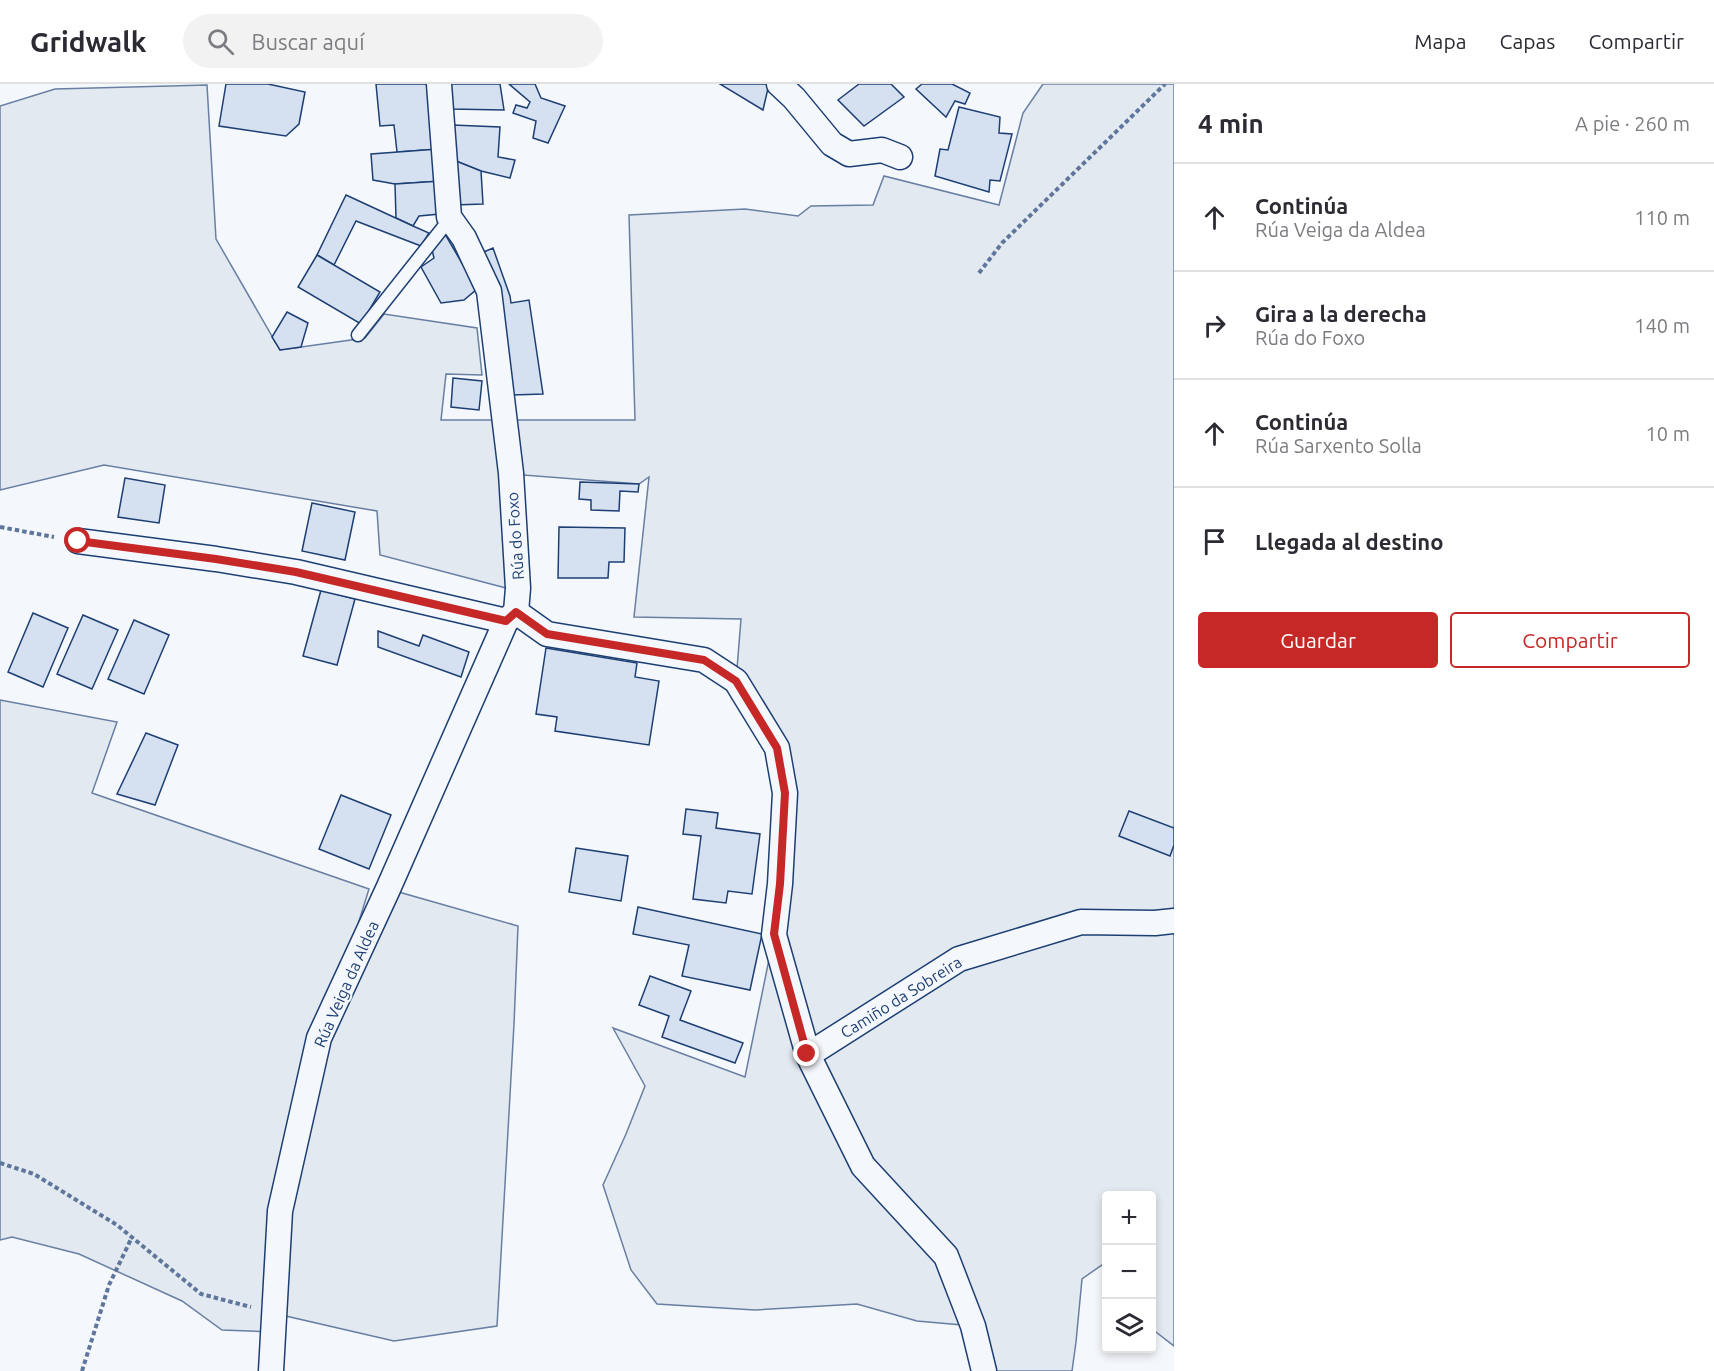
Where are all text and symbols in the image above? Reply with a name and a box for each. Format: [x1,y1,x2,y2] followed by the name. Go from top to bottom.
[183,14,603,68] search box
[204,25,237,58] icon: search
[30,26,147,57] text: Gridwalk
[252,29,365,54] text: Buscar aquí
[1414,29,1466,53] text: Mapa
[1499,29,1555,53] text: Capas
[1588,29,1684,53] text: Compartir
[1198,109,1264,138] text: 4 min
[1575,112,1690,135] text: A pie · 260 m
[1255,193,1348,218] text: Continúa
[1198,201,1231,234] icon: ahead
[1634,206,1690,229] text: 110 m
[1255,218,1426,241] text: Rúa Veiga da Aldea
[1255,301,1427,326] text: Gira a la derecha
[1198,309,1231,342] icon: right
[1634,314,1690,337] text: 140 m
[1255,326,1365,349] text: Rúa do Foxo
[1255,409,1348,434] text: Continúa
[1198,417,1231,450] icon: ahead
[1646,422,1690,445] text: 10 m
[1255,434,1422,457] text: Rúa Sarxento Solla
[503,491,527,581] street label: Rúa do Foxo
[1198,525,1231,558] icon: arrive
[64,527,90,553] route start
[1255,529,1443,554] text: Llegada al destino
[1198,612,1438,668] button: Guardar
[1450,612,1690,668] button: Compartir
[310,918,382,1050] street label: Rúa Veiga da Aldea
[837,952,965,1042] street label: Camiño da Sobreira
[793,1040,819,1066] route end
[1102,1191,1156,1353] map controls
[1102,1191,1156,1245] button: +
[1102,1245,1156,1299] button: −
[1102,1299,1156,1353] button: layers

